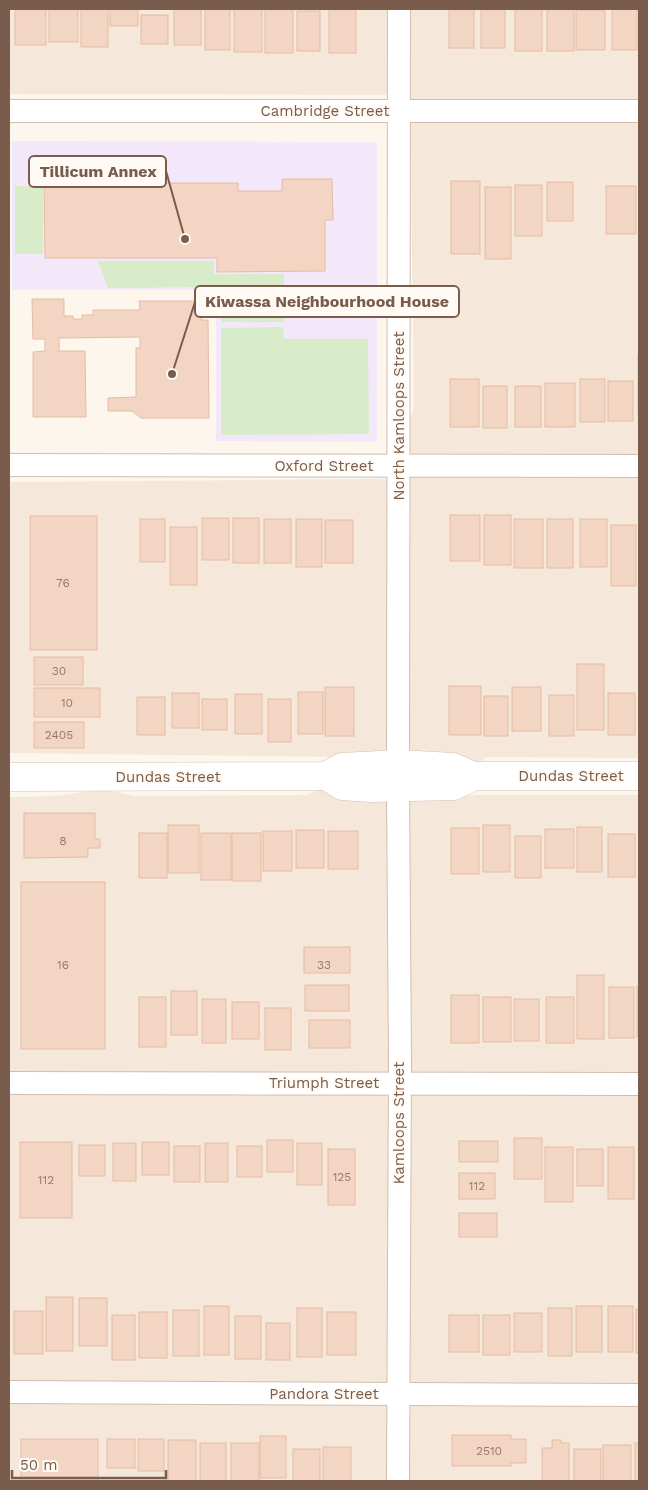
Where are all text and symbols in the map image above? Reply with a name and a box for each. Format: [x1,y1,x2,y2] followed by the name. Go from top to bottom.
[261,102,390,120] street label: Cambridge Street
[29,156,166,187] callout: Tillicum Annex
[39,162,157,181] text: Tillicum Annex
[195,286,459,317] callout: Kiwassa Neighbourhood House
[205,292,449,311] text: Kiwassa Neighbourhood House
[390,331,408,500] street label: North Kamloops Street
[274,457,374,475] street label: Oxford Street
[56,576,70,590] house number: 76
[52,664,66,678] house number: 30
[61,696,73,710] house number: 10
[45,728,73,742] house number: 2405
[518,767,624,785] street label: Dundas Street
[115,768,221,786] street label: Dundas Street
[59,834,67,848] house number: 8
[57,958,69,972] house number: 16
[317,958,331,972] house number: 33
[390,1061,408,1184] street label: Kamloops Street
[269,1074,380,1092] street label: Triumph Street
[333,1170,351,1184] house number: 125
[38,1173,54,1187] house number: 112
[469,1179,485,1193] house number: 112
[269,1385,380,1403] street label: Pandora Street
[476,1444,502,1458] house number: 2510
[12,1448,166,1480] scale bar
[20,1456,57,1474] text: 50 m

